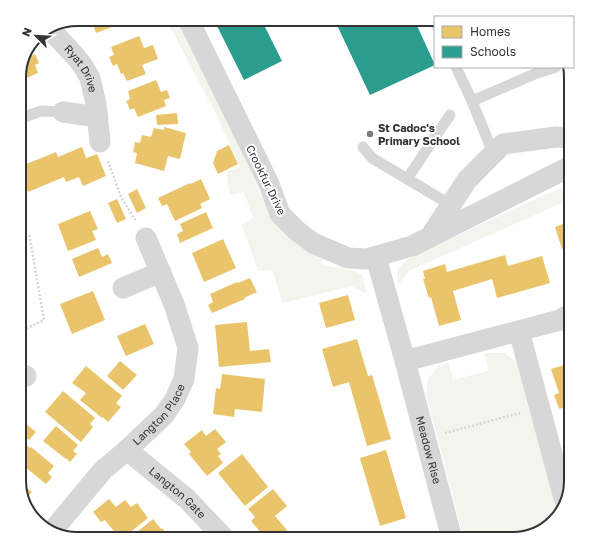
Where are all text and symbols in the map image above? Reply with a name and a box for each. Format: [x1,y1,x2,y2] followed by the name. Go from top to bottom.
[16,16,56,56] north arrow
[434,16,574,68] legend
[470,24,510,39] text: Homes
[19,25,34,38] text: N
[62,42,100,93] street label: Ryat Drive
[470,44,516,59] text: Schools
[378,121,460,147] place label: St Cadoc's Primary School
[365,129,375,139] marker: St Cadoc's Primary School
[244,143,289,217] street label: Crookfur Drive
[129,382,187,447] street label: Langton Place
[414,415,444,485] street label: Meadow Rise
[147,464,209,521] street label: Langton Gate

